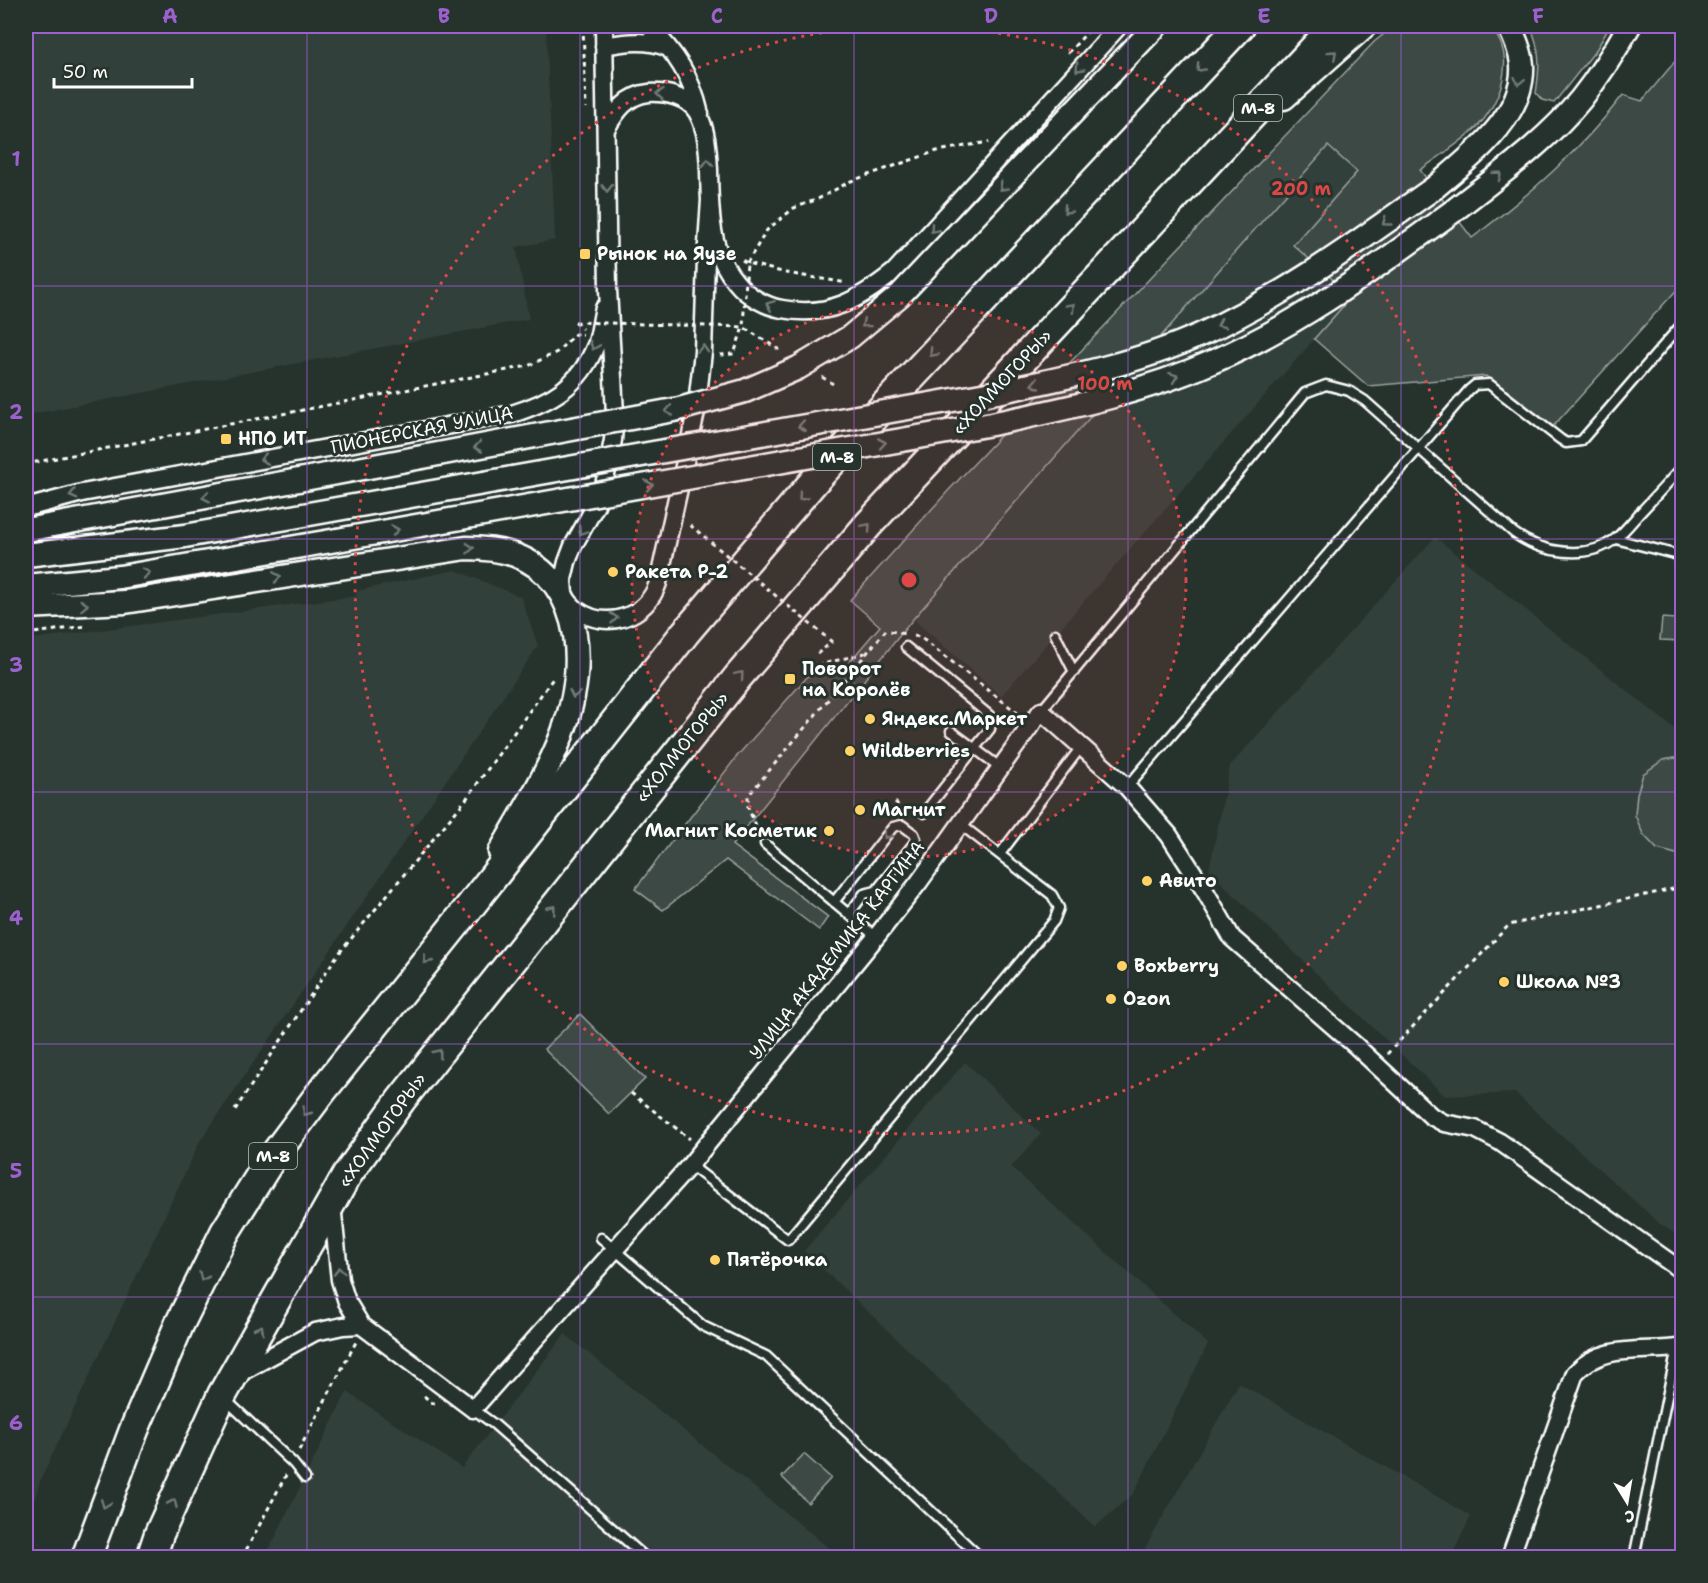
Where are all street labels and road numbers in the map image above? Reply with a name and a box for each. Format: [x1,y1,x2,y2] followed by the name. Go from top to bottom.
[1234,95,1282,121] road number: М-8
[947,324,1057,440] street label: «ХОЛМОГОРЫ»
[329,401,515,459] street label: ПИОНЕРСКАЯ УЛИЦА
[813,444,861,470] road number: М-8
[630,687,734,807] street label: «ХОЛМОГОРЫ»
[744,836,930,1064] street label: УЛИЦА АКАДЕМИКА КАРГИНА
[332,1068,432,1192] street label: «ХОЛМОГОРЫ»
[249,1143,297,1169] road number: М-8

